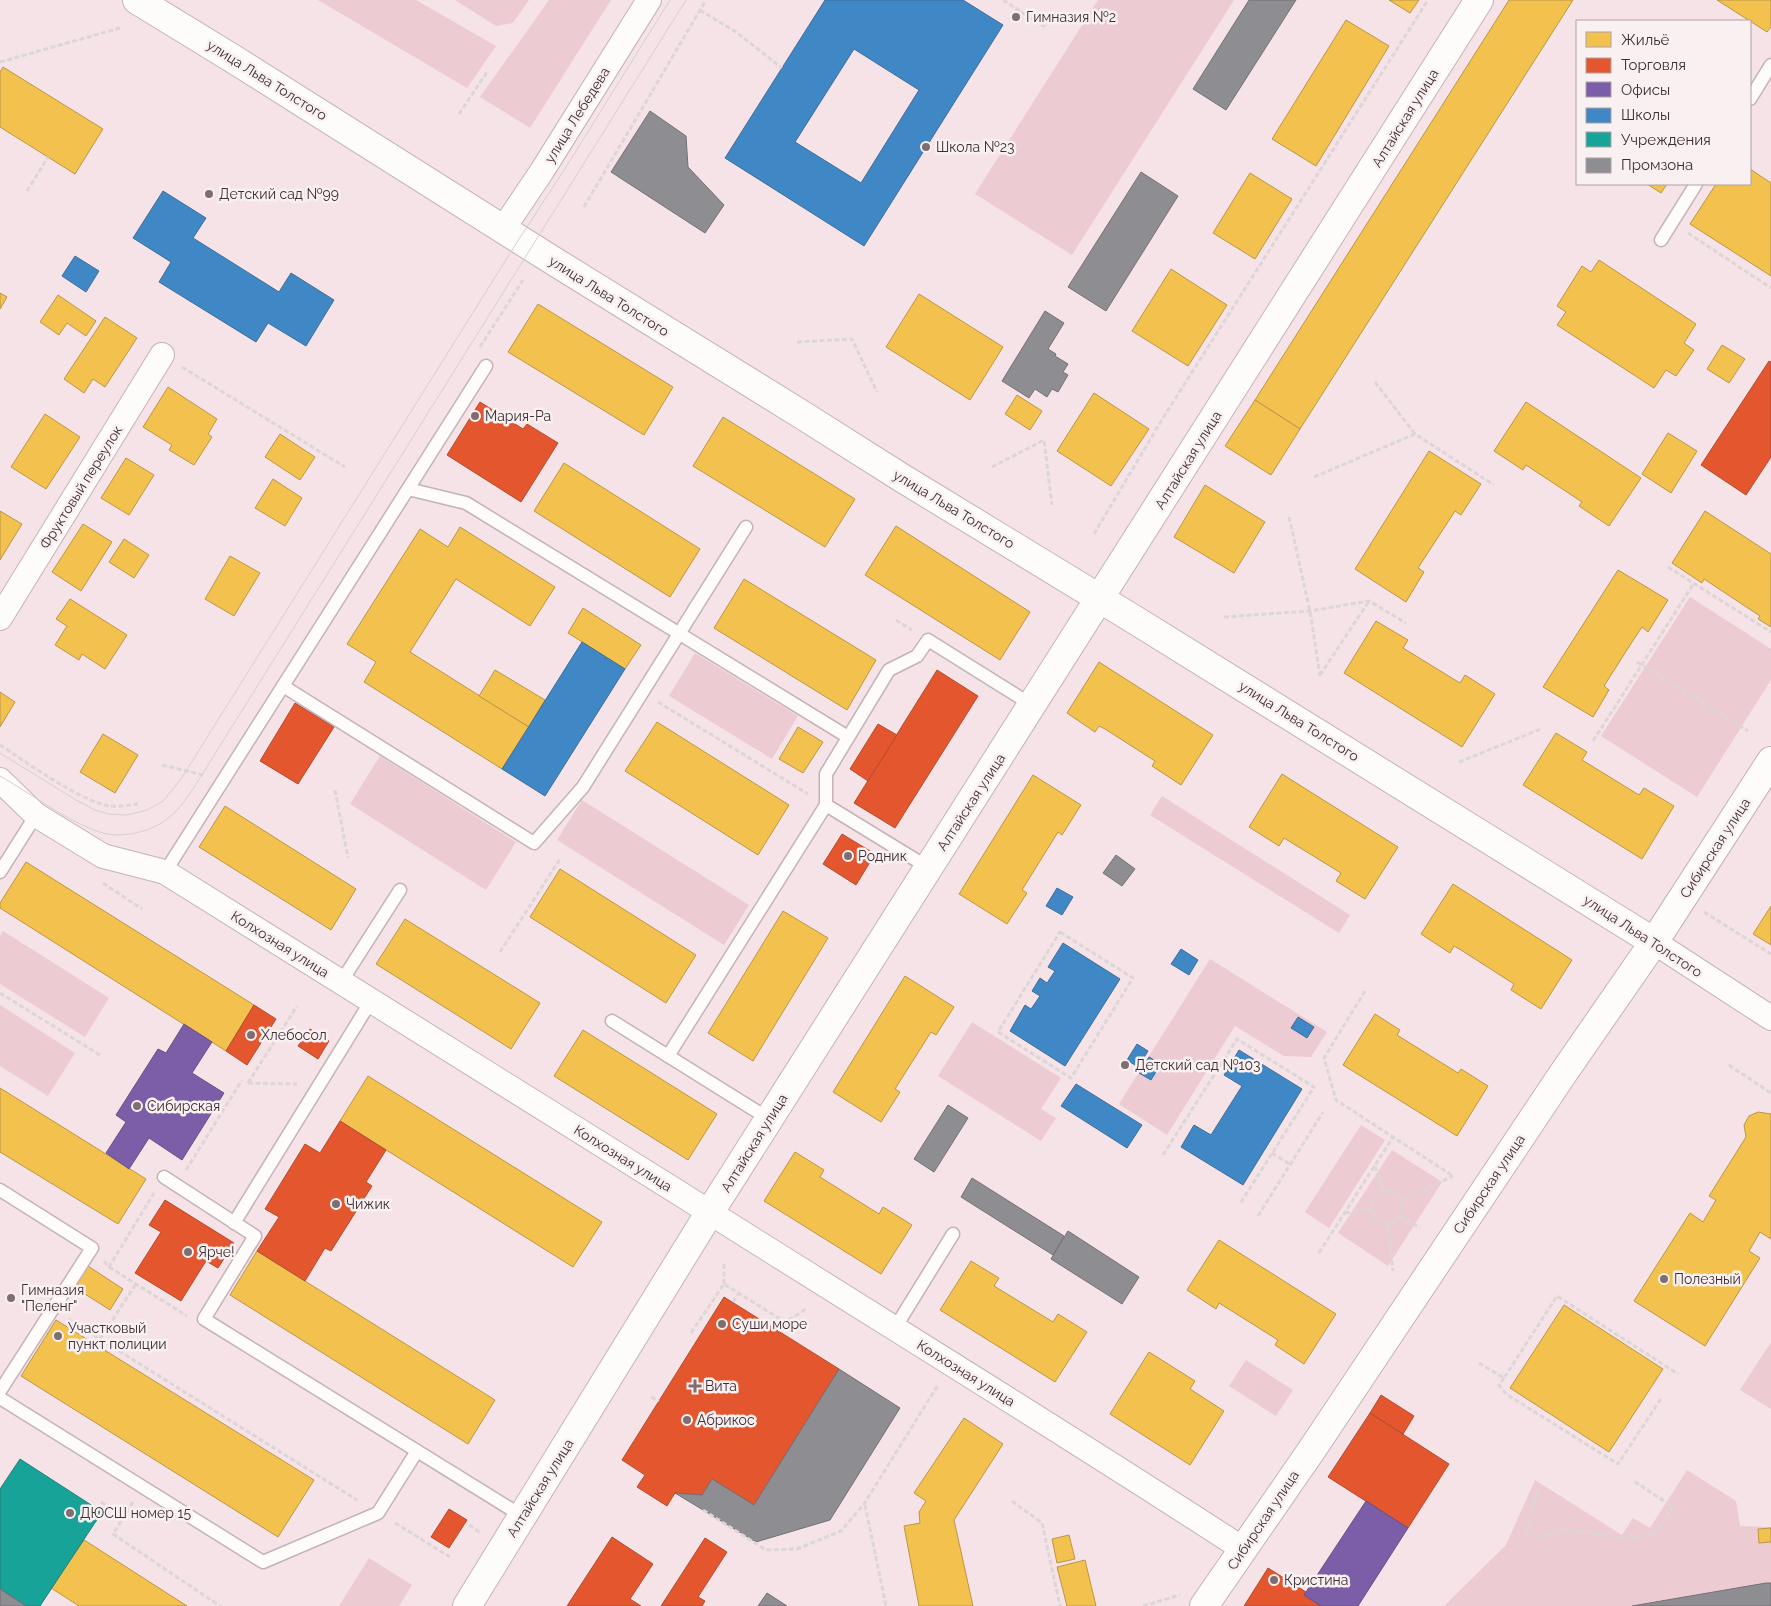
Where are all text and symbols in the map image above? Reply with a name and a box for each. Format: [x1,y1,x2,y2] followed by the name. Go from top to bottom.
[1026,9,1116,25] place label: Гимназия №2
[1010,11,1022,23] marker: Гимназия №2
[1576,20,1751,185] legend
[1621,31,1670,49] text: Жильё
[204,37,330,123] street label: улица Льва Толстого
[1621,56,1686,74] text: Торговля
[541,64,613,166] street label: улица Лебедева
[1368,66,1442,170] street label: Алтайская улица
[1621,81,1670,99] text: Офисы
[1621,106,1670,124] text: Школы
[1621,131,1711,149] text: Учреждения
[936,139,1014,155] place label: Школа №23
[920,141,932,153] marker: Школа №23
[1621,156,1693,174] text: Промзона
[219,186,339,202] place label: Детский сад №99
[203,188,215,200] marker: Детский сад №99
[546,253,672,339] street label: улица Льва Толстого
[485,408,551,424] place label: Мария-Ра
[1151,408,1225,512] street label: Алтайская улица
[469,410,481,422] marker: Мария-Ра
[36,422,126,552] street label: Фруктовый переулок
[891,466,1017,552] street label: улица Льва Толстого
[1236,678,1362,764] street label: улица Льва Толстого
[934,750,1008,854] street label: Алтайская улица
[1677,795,1753,901] street label: Сибирская улица
[858,848,907,864] place label: Родник
[842,850,854,862] marker: Родник
[1581,892,1705,980] street label: улица Льва Толстого
[228,907,332,981] street label: Колхозная улица
[261,1027,327,1043] place label: Хлебосол
[245,1029,257,1041] marker: Хлебосол
[1135,1057,1261,1073] place label: Детский сад №103
[1119,1059,1131,1071] marker: Детский сад №103
[717,1091,791,1195] street label: Алтайская улица
[147,1098,220,1114] place label: Сибирская
[131,1100,143,1112] marker: Сибирская
[571,1121,675,1195] street label: Колхозная улица
[1450,1131,1528,1237] street label: Сибирская улица
[346,1196,390,1212] place label: Чижик
[330,1198,342,1210] marker: Чижик
[198,1244,235,1260] place label: Ярче!
[182,1246,194,1258] marker: Ярче!
[1674,1271,1741,1287] place label: Полезный
[1658,1273,1670,1285] marker: Полезный
[21,1282,84,1314] place label: Гимназия "Пеленг"
[5,1292,17,1304] marker: Гимназия "Пеленг"
[732,1316,807,1332] place label: Суши море
[716,1318,728,1330] marker: Суши море
[68,1320,167,1352] place label: Участковый пункт полиции
[52,1330,64,1342] marker: Участковый пункт полиции
[914,1336,1018,1410] street label: Колхозная улица
[705,1378,737,1394] place label: Вита
[689,1380,701,1392] marker: Вита
[697,1412,755,1428] place label: Абрикос
[681,1414,693,1426] marker: Абрикос
[503,1436,577,1540] street label: Алтайская улица
[1224,1467,1302,1573] street label: Сибирская улица
[80,1505,191,1521] place label: ДЮСШ номер 15
[64,1507,76,1519] marker: ДЮСШ номер 15
[1284,1572,1348,1588] place label: Кристина
[1268,1574,1280,1586] marker: Кристина

